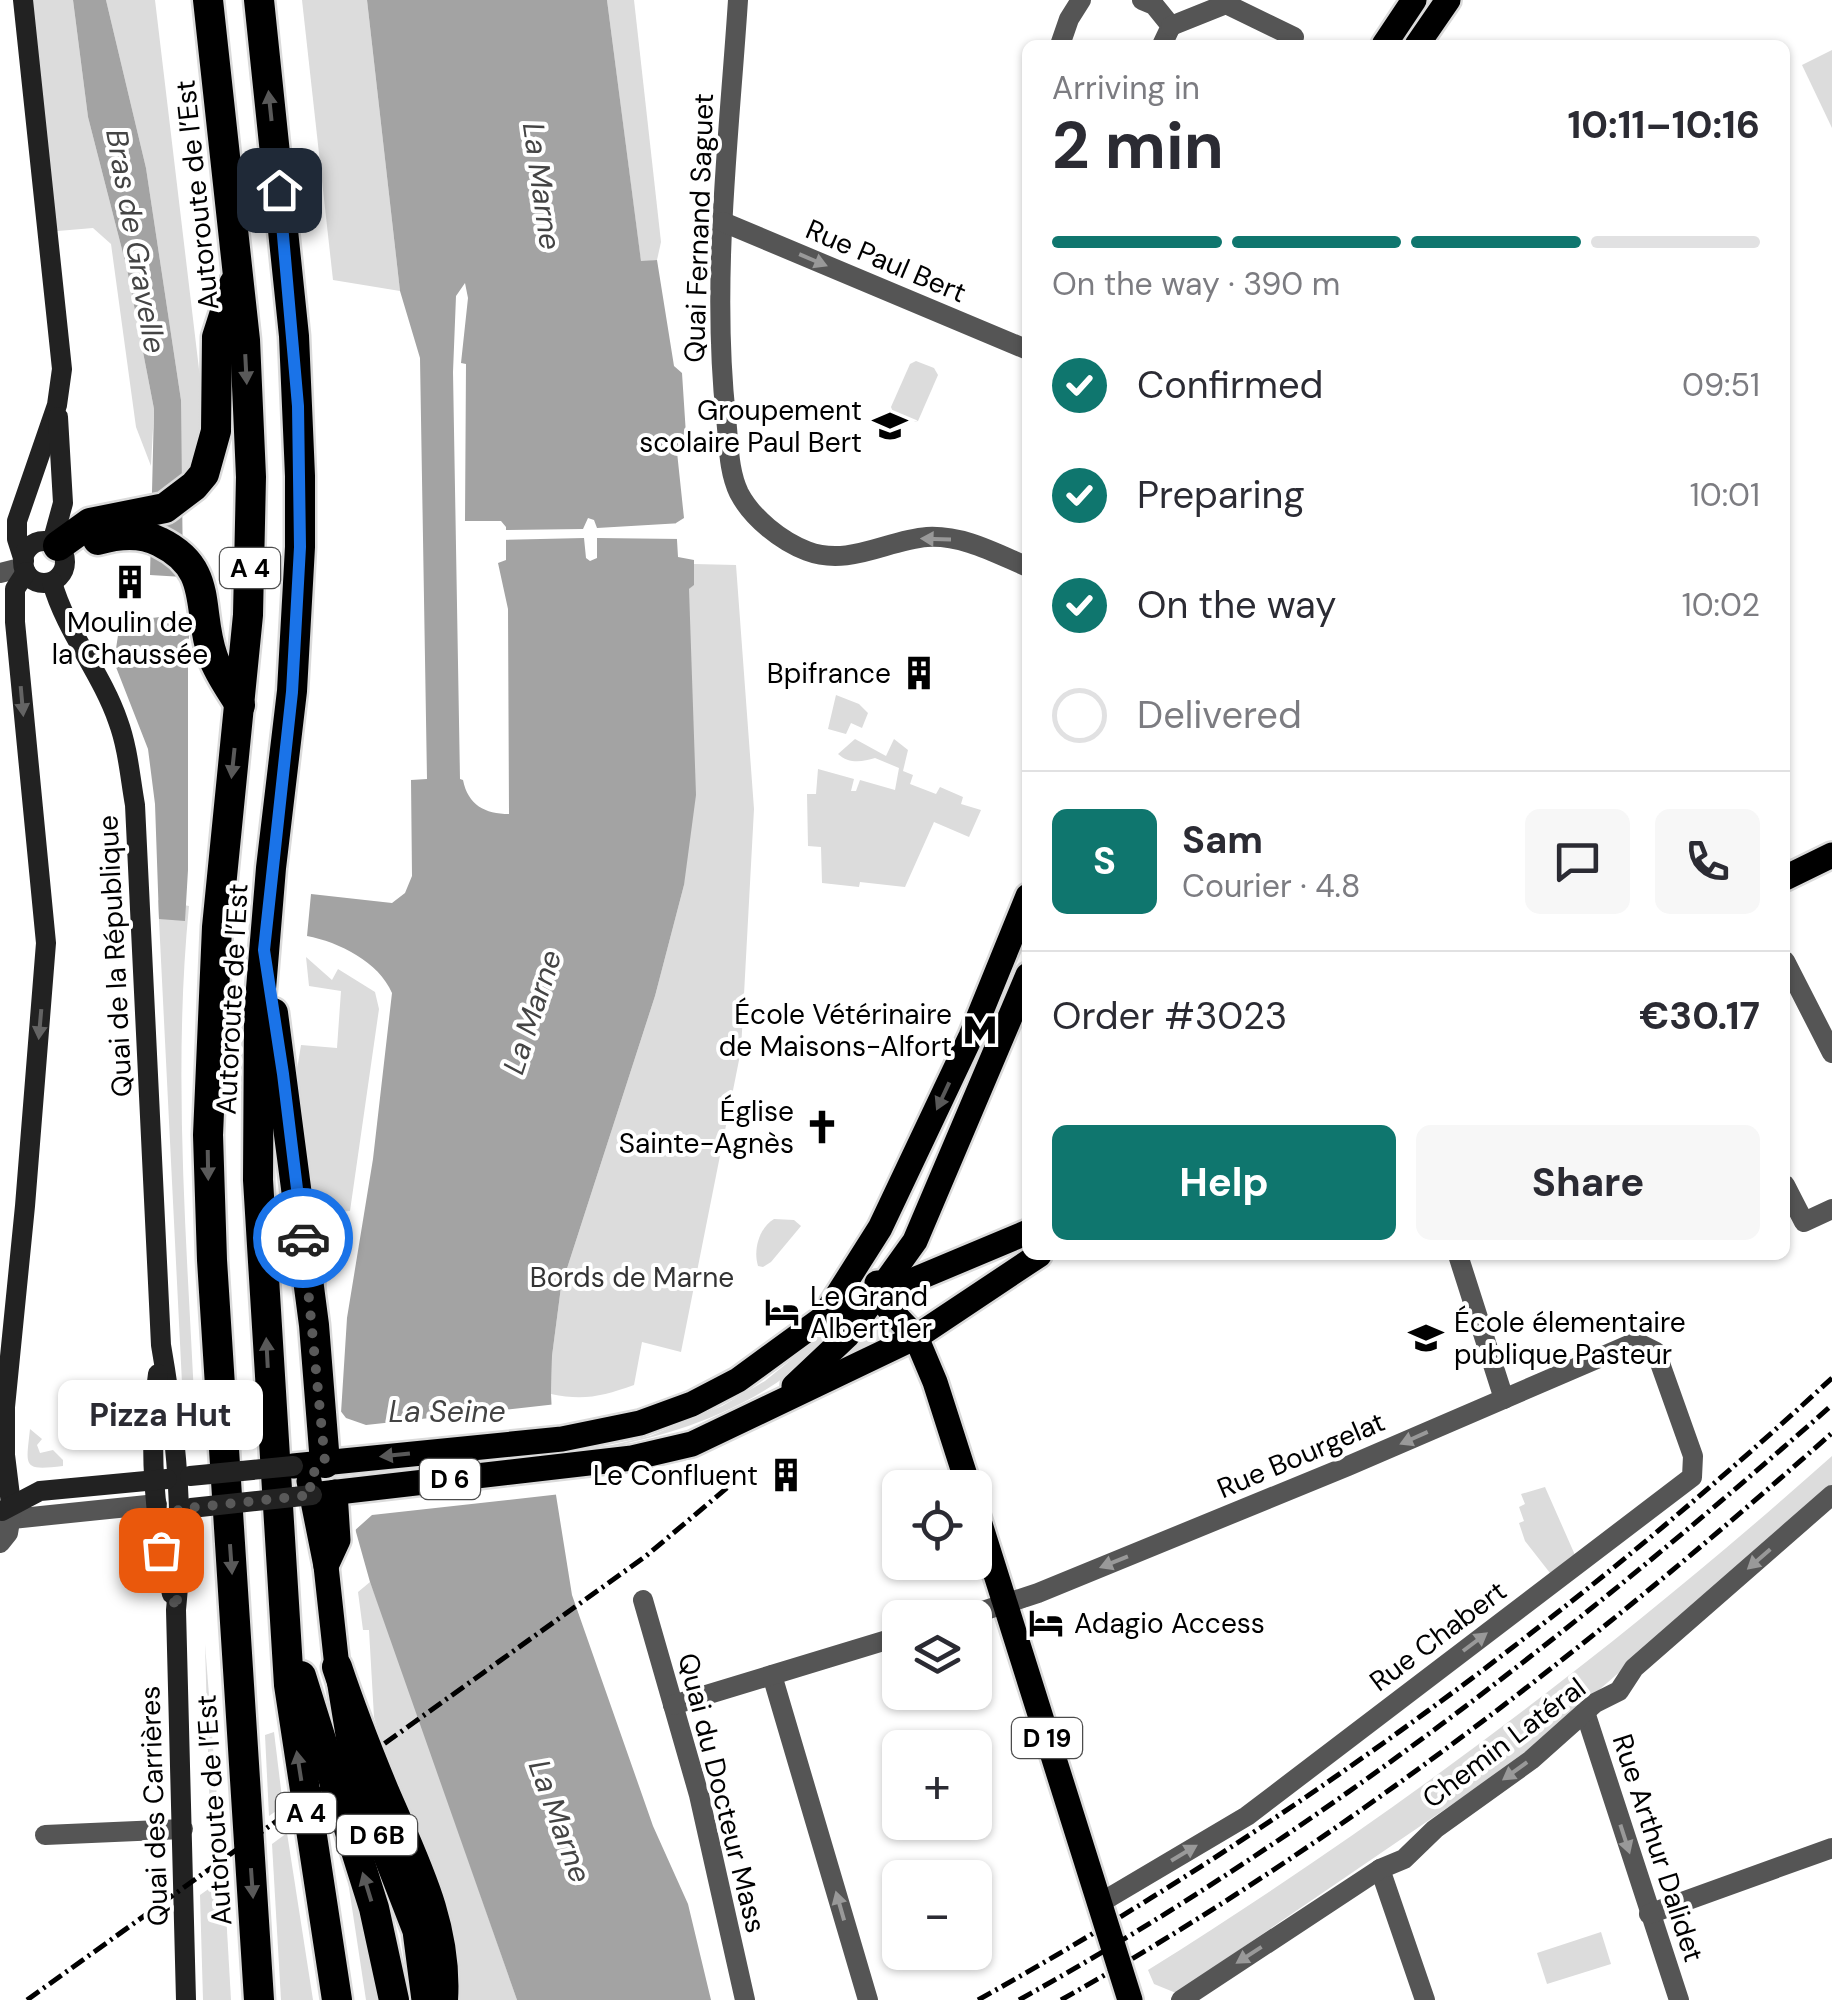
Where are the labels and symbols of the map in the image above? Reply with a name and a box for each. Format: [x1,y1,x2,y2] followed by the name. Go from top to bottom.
[167,78,227,312] street label: Autoroute de l’Est
[262,90,278,122] one-way arrow
[676,93,722,363] street label: Quai Fernand Saguet
[514,120,570,252] water label: La Marne
[97,126,175,356] water label: Bras de Gravelle
[237,148,322,233] pin
[800,211,972,311] street label: Rue Paul Bert
[798,252,828,268] one-way arrow
[238,354,254,385] one-way arrow
[639,392,862,461] place label: Groupement scolaire Paul Bert
[871,407,909,445] school or university icon: Groupement scolaire Paul Bert
[919,530,951,546] one-way arrow
[220,548,280,588] road number: A 4
[111,563,149,601] building icon: Moulin de la Chaussée
[52,604,208,673] place label: Moulin de la Chaussée
[900,654,938,692] building icon: Bpifrance
[767,655,891,692] place label: Bpifrance
[14,685,30,717] one-way arrow
[225,748,241,779] one-way arrow
[89,814,141,1098] street label: Quai de la République
[207,883,257,1115] street label: Autoroute de l’Est
[494,945,570,1079] water label: La Marne
[719,996,952,1065] place label: École Vétérinaire de Maisons-Alfort
[32,1009,48,1041] one-way arrow
[961,1011,999,1049] metro station icon: École Vétérinaire de Maisons-Alfort
[934,1082,951,1111] one-way arrow
[619,1093,794,1162] place label: Église Sainte-Agnès
[803,1108,841,1146] church icon: Église Sainte-Agnès
[201,1149,217,1181] one-way arrow
[253,1188,353,1288] courier
[530,1259,734,1296] park label: Bords de Marne
[810,1278,932,1347] place label: Le Grand Albert 1er
[763,1293,801,1331] hotel icon: Le Grand Albert 1er
[1454,1304,1686,1373] place label: École élementaire publique Pasteur
[1407,1319,1445,1357] school or university icon: École élementaire publique Pasteur
[259,1337,275,1369] one-way arrow
[59,1380,264,1450] callout: Pizza Hut
[389,1392,506,1431] water label: La Seine
[1212,1403,1390,1507] street label: Rue Bourgelat
[1399,1430,1429,1446] one-way arrow
[379,1448,410,1464] one-way arrow
[767,1456,805,1494] building icon: Le Confluent
[593,1457,758,1494] place label: Le Confluent
[420,1459,480,1499] road number: D 6
[119,1508,204,1593] pin
[223,1543,239,1575] one-way arrow
[1746,1547,1771,1569] one-way arrow
[1099,1554,1129,1570] one-way arrow
[1362,1572,1514,1700] street label: Rue Chabert
[1027,1604,1065,1642] hotel icon: Adagio Access
[1074,1605,1265,1642] place label: Adagio Access
[1462,1632,1488,1653] one-way arrow
[669,1649,775,1937] street label: Quai du Docteur Mass
[1415,1669,1593,1817] street label: Chemin Latéral
[131,1685,177,1927] street label: Quai des Carrières
[187,1693,241,1927] street label: Autoroute de l’Est
[1012,1718,1082,1758] road number: D 19
[1604,1729,1712,1967] street label: Rue Arthur Dalidet
[291,1749,306,1781] one-way arrow
[520,1754,600,1888] water label: La Marne
[1502,1761,1528,1780] one-way arrow
[276,1793,336,1833] road number: A 4
[337,1815,417,1855] road number: D 6B
[1619,1824,1634,1854] one-way arrow
[1170,1845,1198,1862] one-way arrow
[244,1868,260,1900] one-way arrow
[359,1872,374,1902] one-way arrow
[832,1891,847,1921] one-way arrow
[1235,1946,1262,1964] one-way arrow

